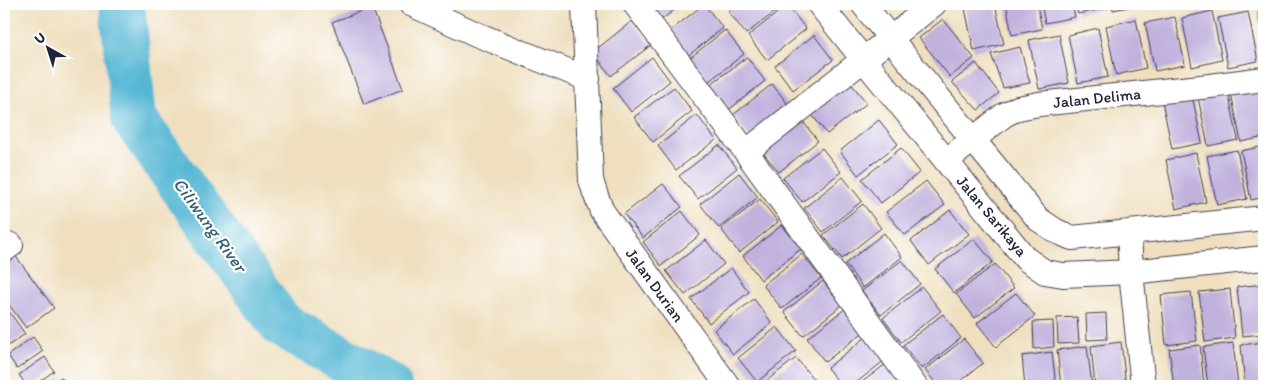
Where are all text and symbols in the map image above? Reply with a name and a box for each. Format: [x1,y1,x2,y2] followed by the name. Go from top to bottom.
[22,22,72,72] north arrow
[31,29,49,48] text: U
[1052,84,1142,112] street label: Jalan Delima
[953,172,1032,261] street label: Jalan Sarikaya
[168,174,253,278] water label: Ciliwung River
[622,244,688,326] street label: Jalan Durian

